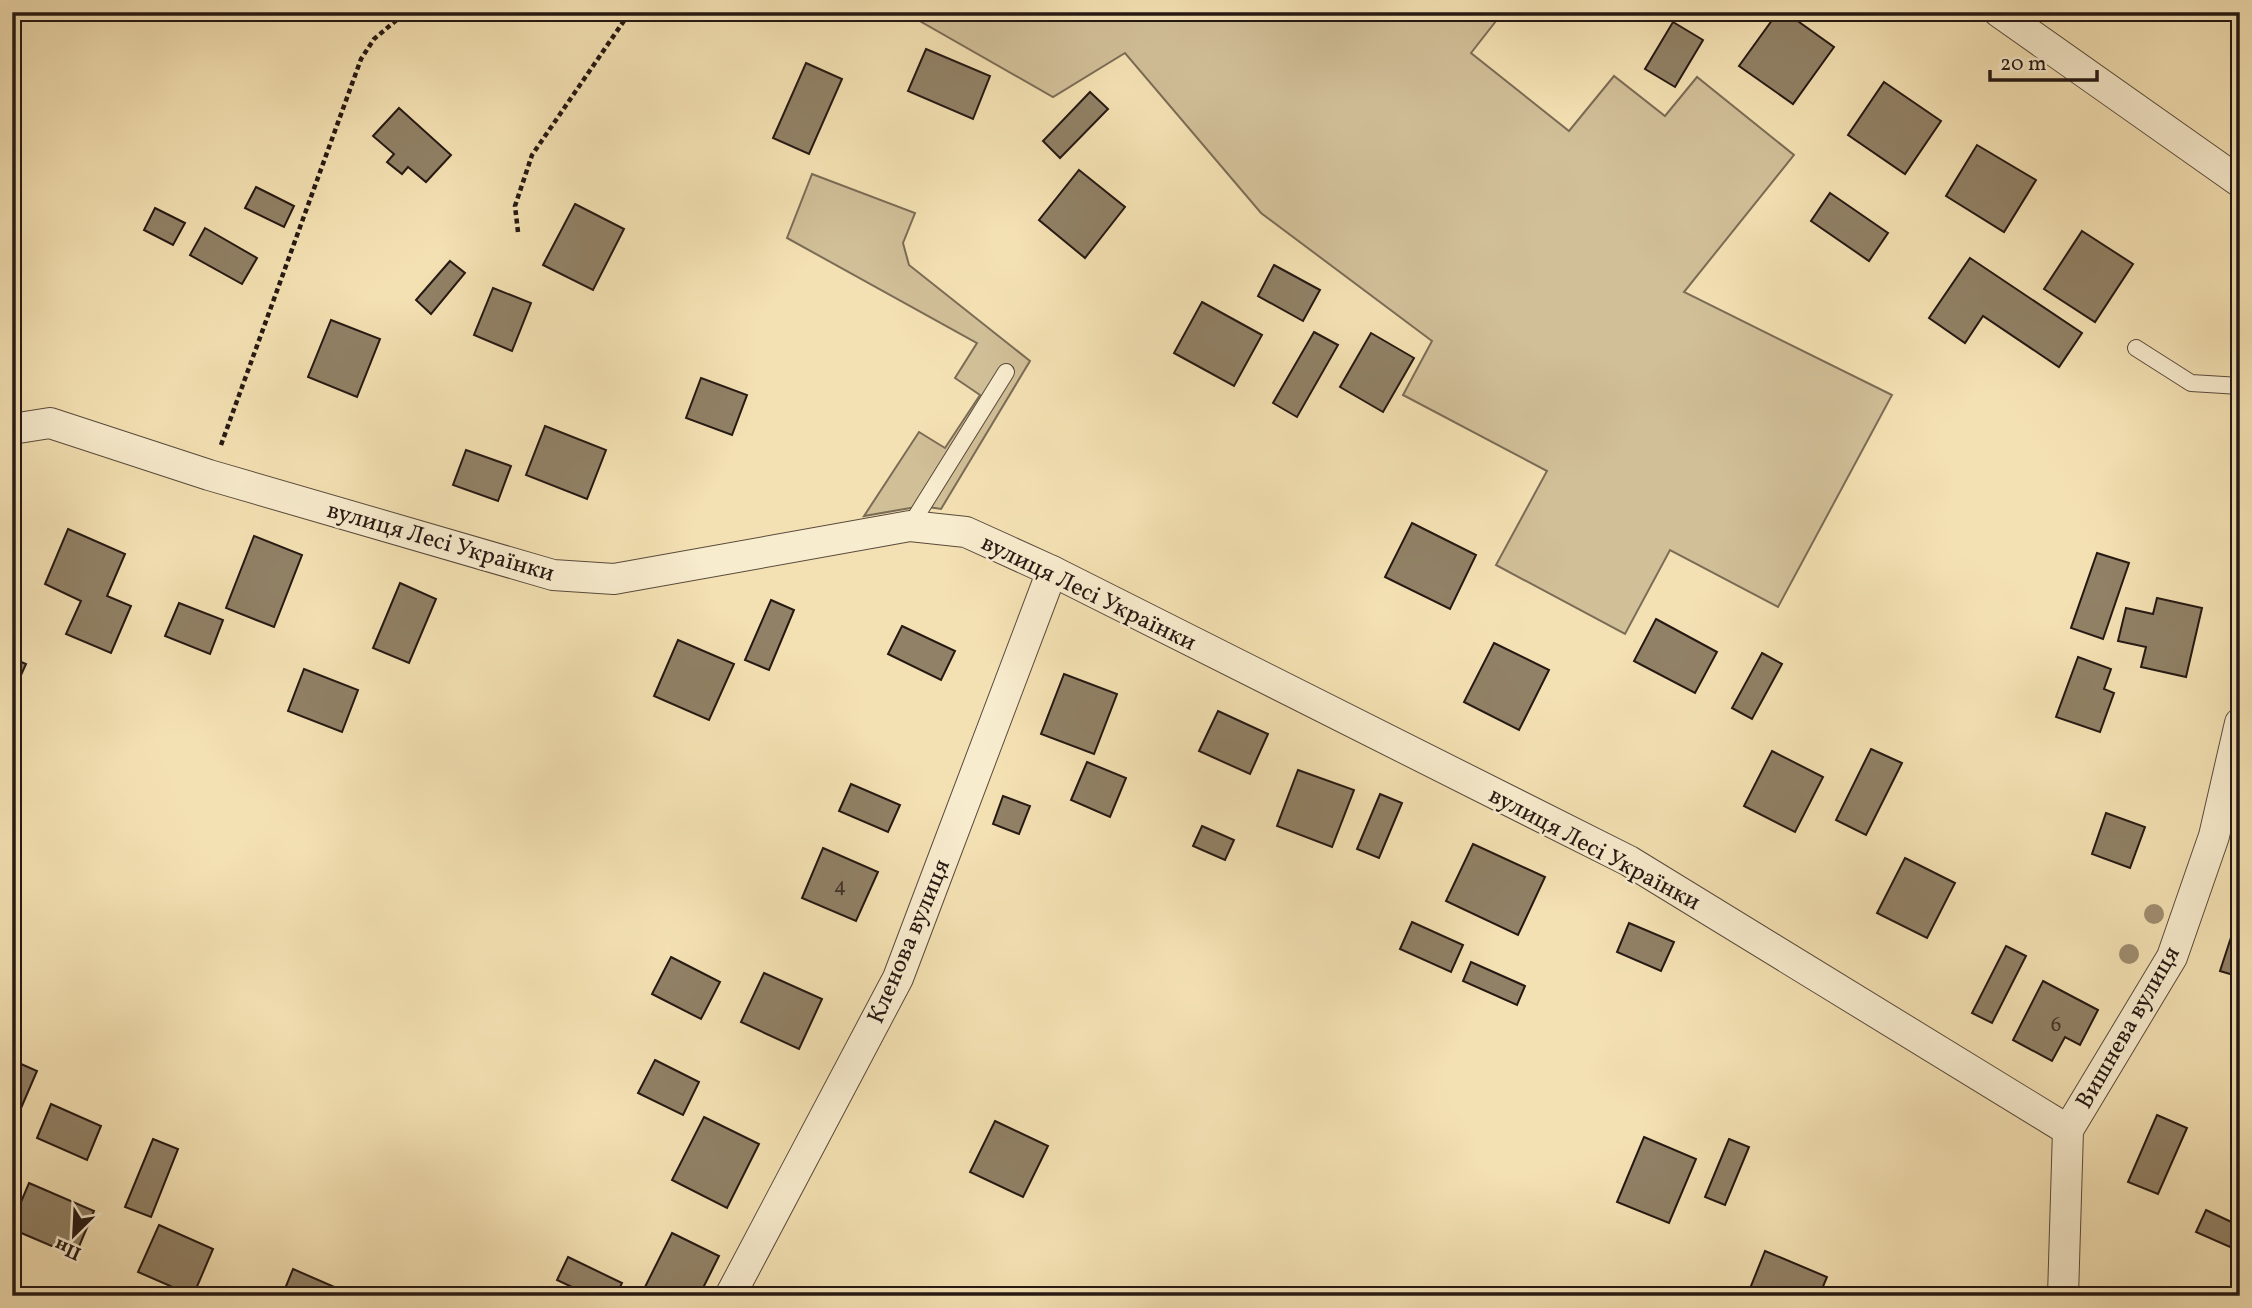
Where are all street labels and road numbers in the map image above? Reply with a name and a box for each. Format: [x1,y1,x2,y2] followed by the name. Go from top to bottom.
[323,494,558,592] street label: вулиця Лесі Українки
[975,527,1201,661] street label: вулиця Лесі Українки
[1482,780,1706,920] street label: вулиця Лесі Українки
[860,854,960,1029] street label: Кленова вулиця
[2068,940,2189,1116] street label: Вишнева вулиця

